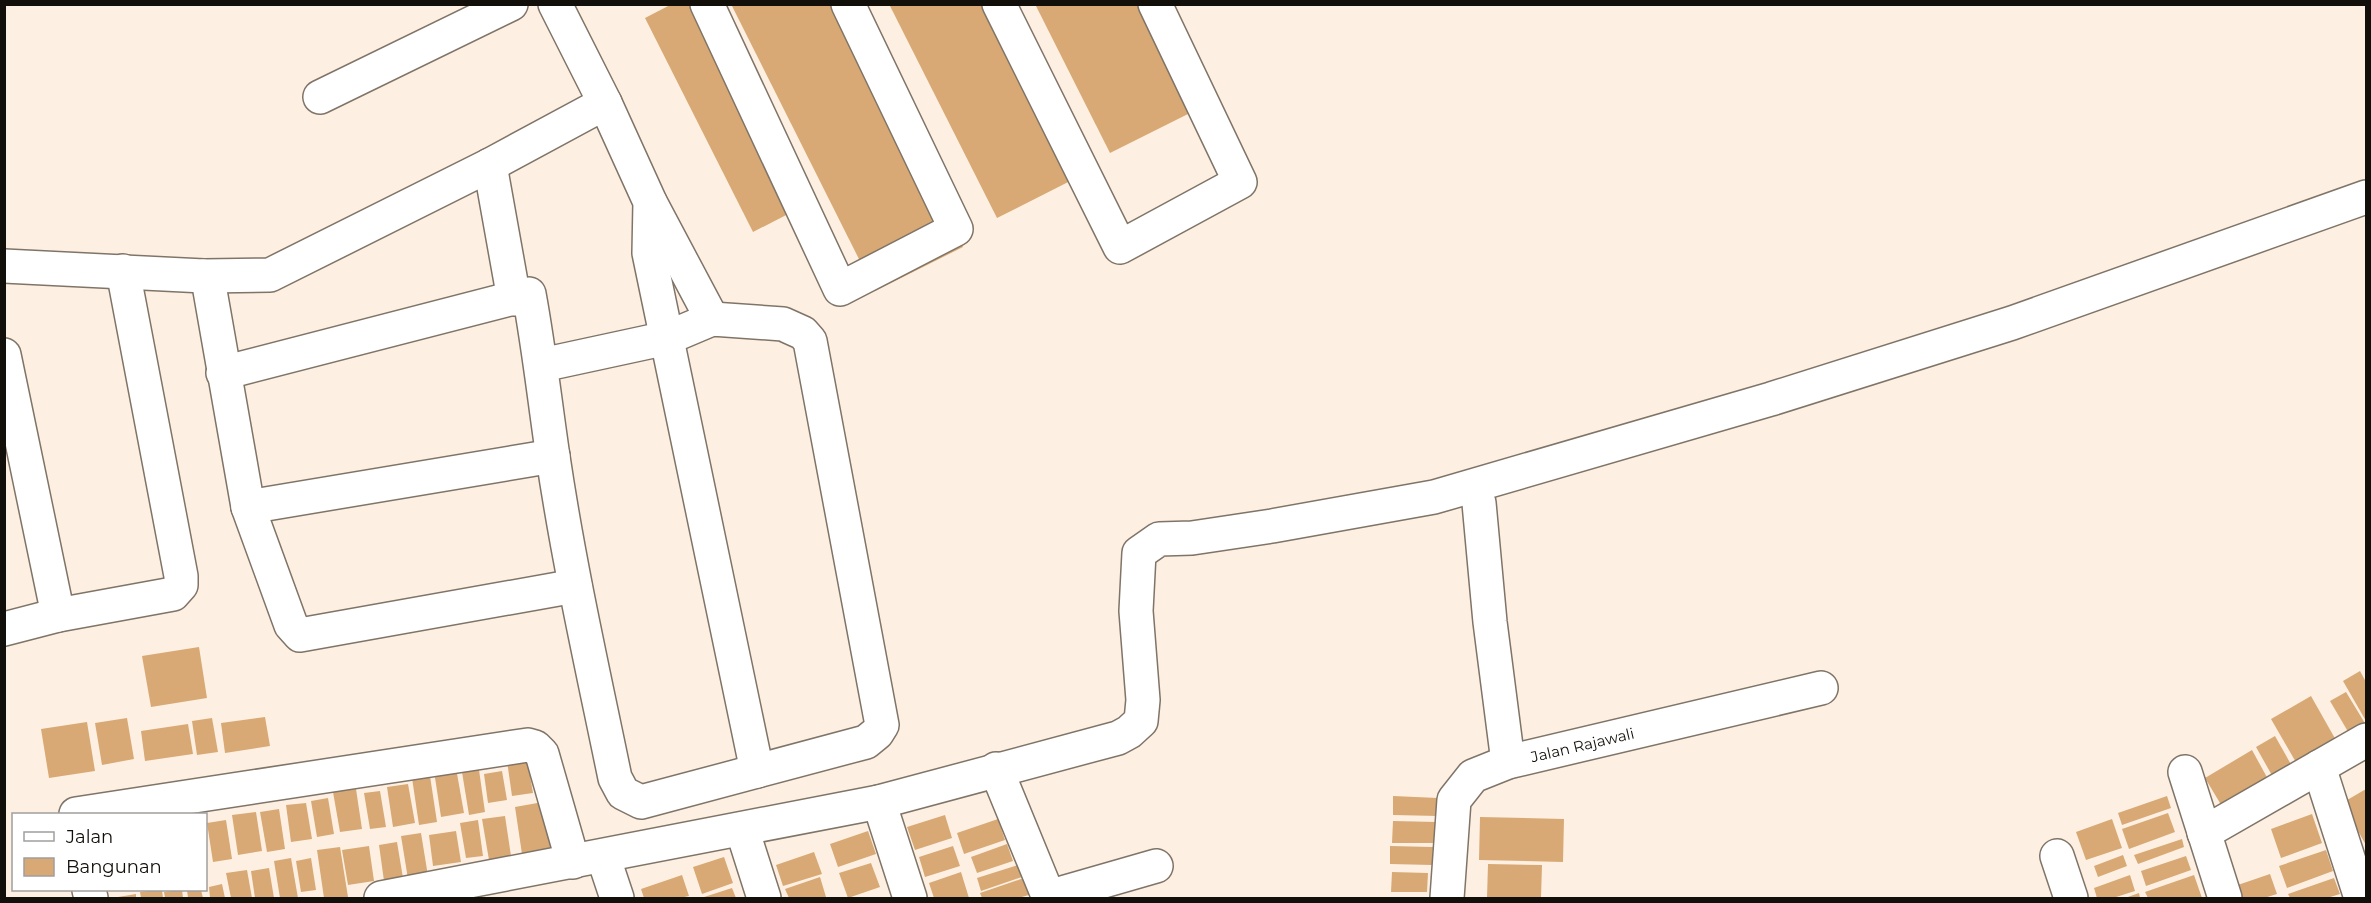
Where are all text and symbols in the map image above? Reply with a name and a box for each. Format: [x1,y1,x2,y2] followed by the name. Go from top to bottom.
[1528,723,1636,766] street label: Jalan Rajawali
[12,813,207,891] legend
[65,826,113,848] text: Jalan
[66,856,162,878] text: Bangunan

